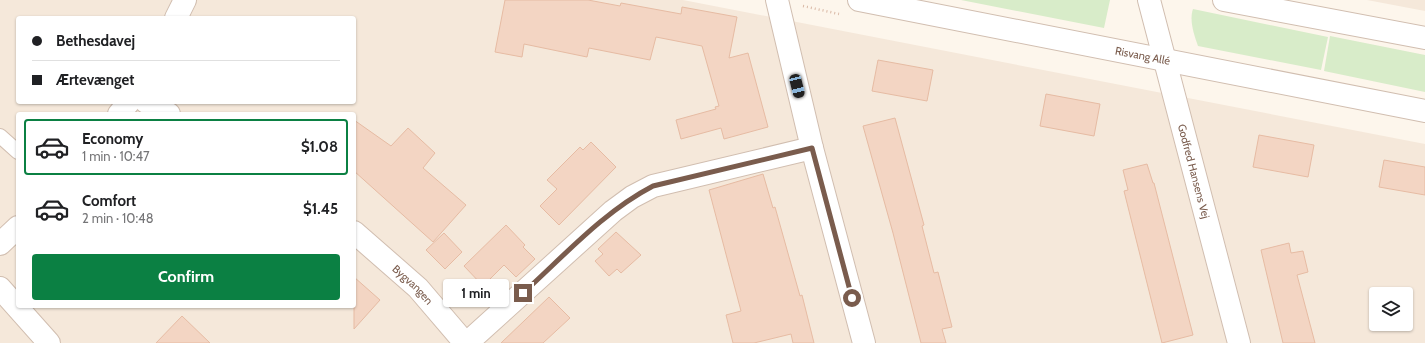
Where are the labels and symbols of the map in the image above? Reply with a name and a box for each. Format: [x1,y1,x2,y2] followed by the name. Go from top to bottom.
[1114,43,1172,68] street label: Risvang Allé
[788,73,806,99] car
[1175,122,1213,220] street label: Godfred Hansens Vej
[389,262,436,308] street label: Bygvangen
[443,279,509,307] callout: 1 min
[514,284,532,302] route end
[843,289,861,307] route start

